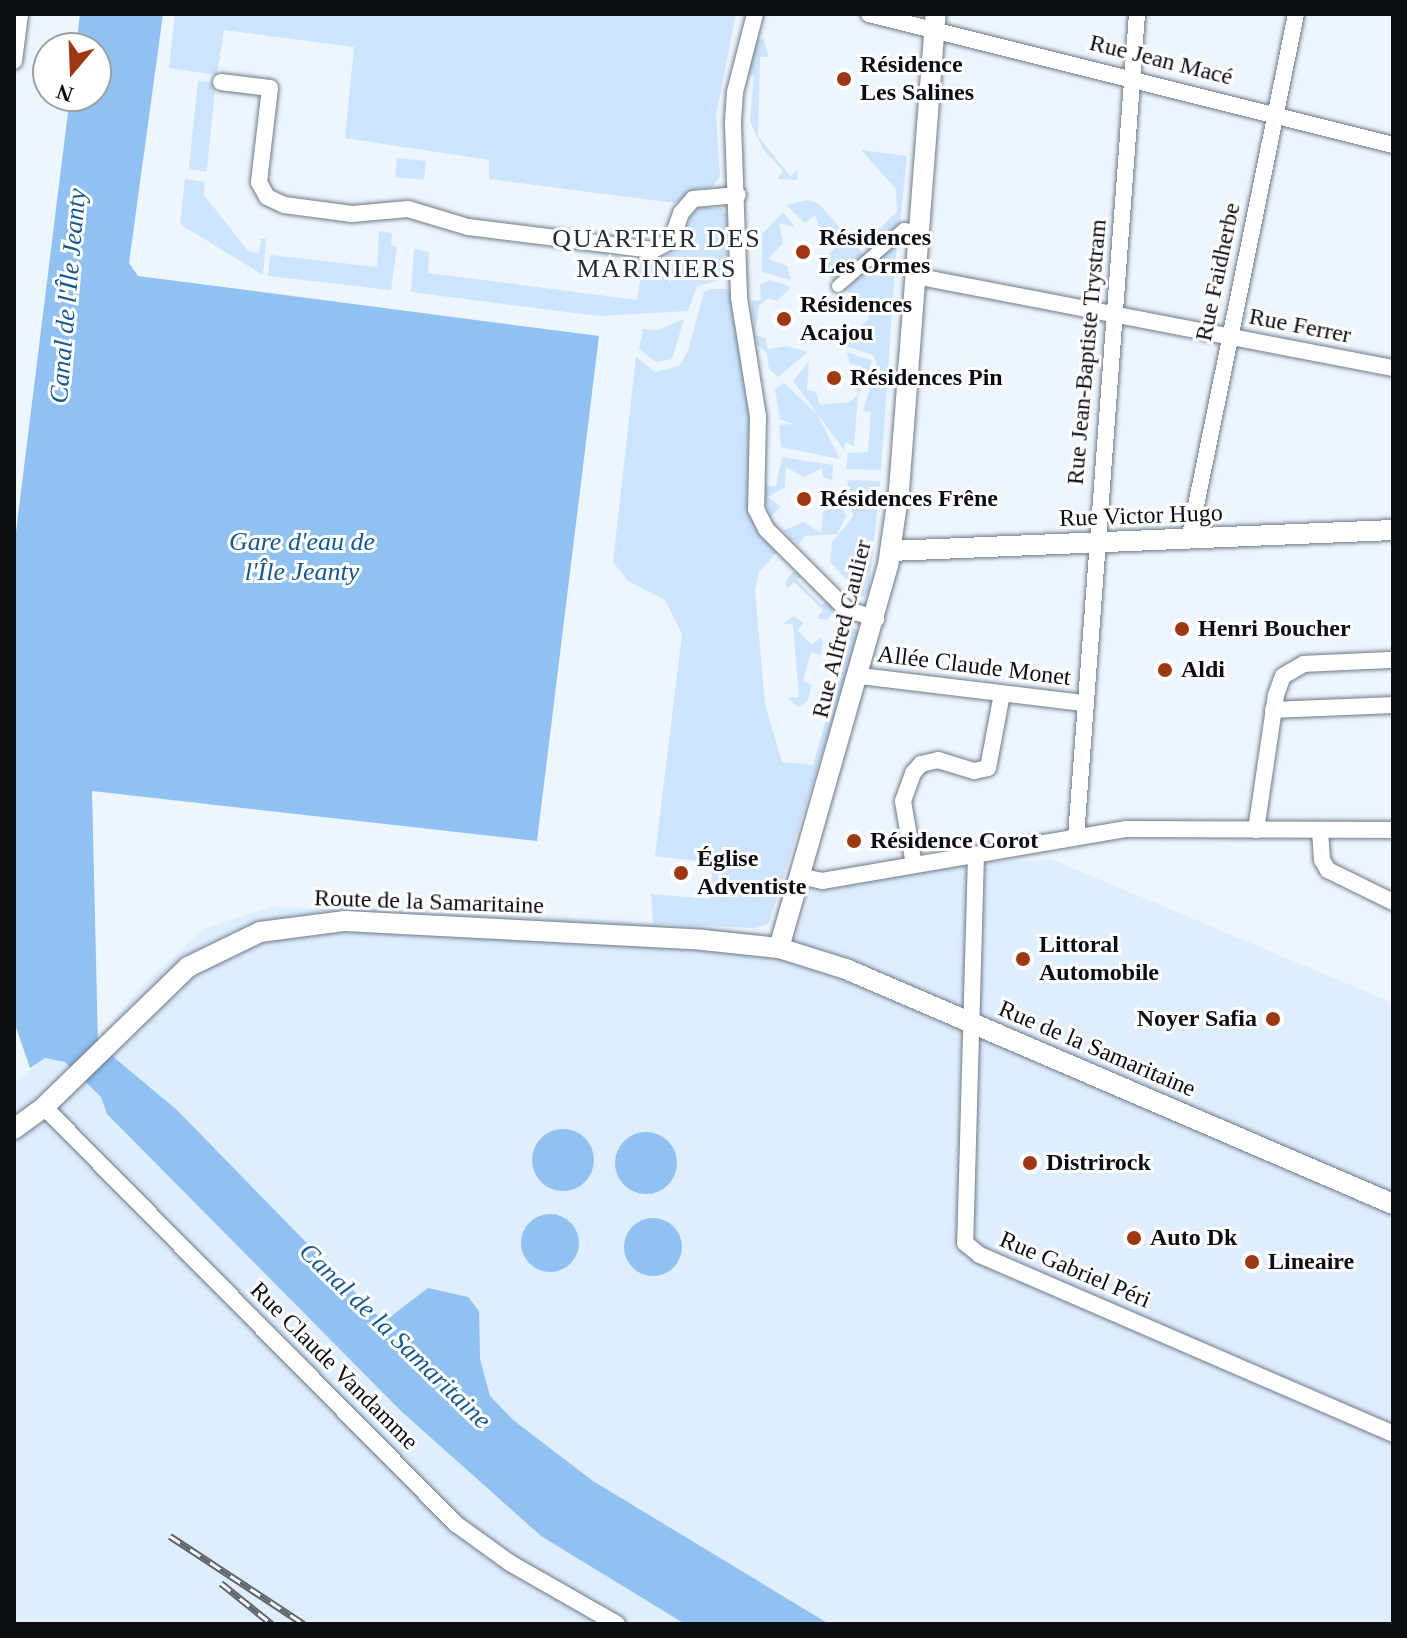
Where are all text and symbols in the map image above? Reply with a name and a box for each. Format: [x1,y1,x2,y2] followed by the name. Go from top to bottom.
[1086,28,1236,92] street label: Rue Jean Macé
[32,32,112,112] north arrow
[860,51,974,107] place label: Résidence Les Salines
[835,70,853,88] marker: Résidence Les Salines
[53,79,76,108] text: N
[43,187,93,405] water label: Canal de l'Île Jeanty
[1189,200,1247,344] street label: Rue Faidherbe
[1061,218,1113,486] street label: Rue Jean-Baptiste Trystram
[552,223,762,284] district label: QUARTIER DES MARINIERS
[819,224,931,280] place label: Résidences Les Ormes
[794,243,812,261] marker: Résidences Les Ormes
[800,291,912,347] place label: Résidences Acajou
[1247,302,1353,350] street label: Rue Ferrer
[775,310,793,328] marker: Résidences Acajou
[850,364,1003,392] place label: Résidences Pin
[825,369,843,387] marker: Résidences Pin
[820,485,998,513] place label: Résidences Frêne
[795,490,813,508] marker: Résidences Frêne
[1059,499,1223,533] street label: Rue Victor Hugo
[229,526,375,588] water label: Gare d'eau de l'Île Jeanty
[806,536,878,722] street label: Rue Alfred Caulier
[1198,615,1351,643] place label: Henri Boucher
[1173,620,1191,638] marker: Henri Boucher
[876,640,1072,692] street label: Allée Claude Monet
[1181,656,1225,684] place label: Aldi
[1156,661,1174,679] marker: Aldi
[870,827,1038,855] place label: Résidence Corot
[845,832,863,850] marker: Résidence Corot
[697,845,806,901] place label: Église Adventiste
[672,864,690,882] marker: Église Adventiste
[314,884,544,920] street label: Route de la Samaritaine
[1039,931,1159,987] place label: Littoral Automobile
[1014,950,1032,968] marker: Littoral Automobile
[994,994,1200,1104] street label: Rue de la Samaritaine
[1136,1005,1257,1033] place label: Noyer Safia
[1264,1010,1282,1028] marker: Noyer Safia
[1046,1149,1151,1177] place label: Distrirock
[1021,1154,1039,1172] marker: Distrirock
[1150,1224,1237,1252] place label: Auto Dk
[995,1225,1155,1315] street label: Rue Gabriel Péri
[1125,1229,1143,1247] marker: Auto Dk
[292,1236,498,1436] water label: Canal de la Samaritaine
[1268,1248,1354,1276] place label: Lineaire
[1243,1253,1261,1271] marker: Lineaire
[244,1276,424,1456] street label: Rue Claude Vandamme

